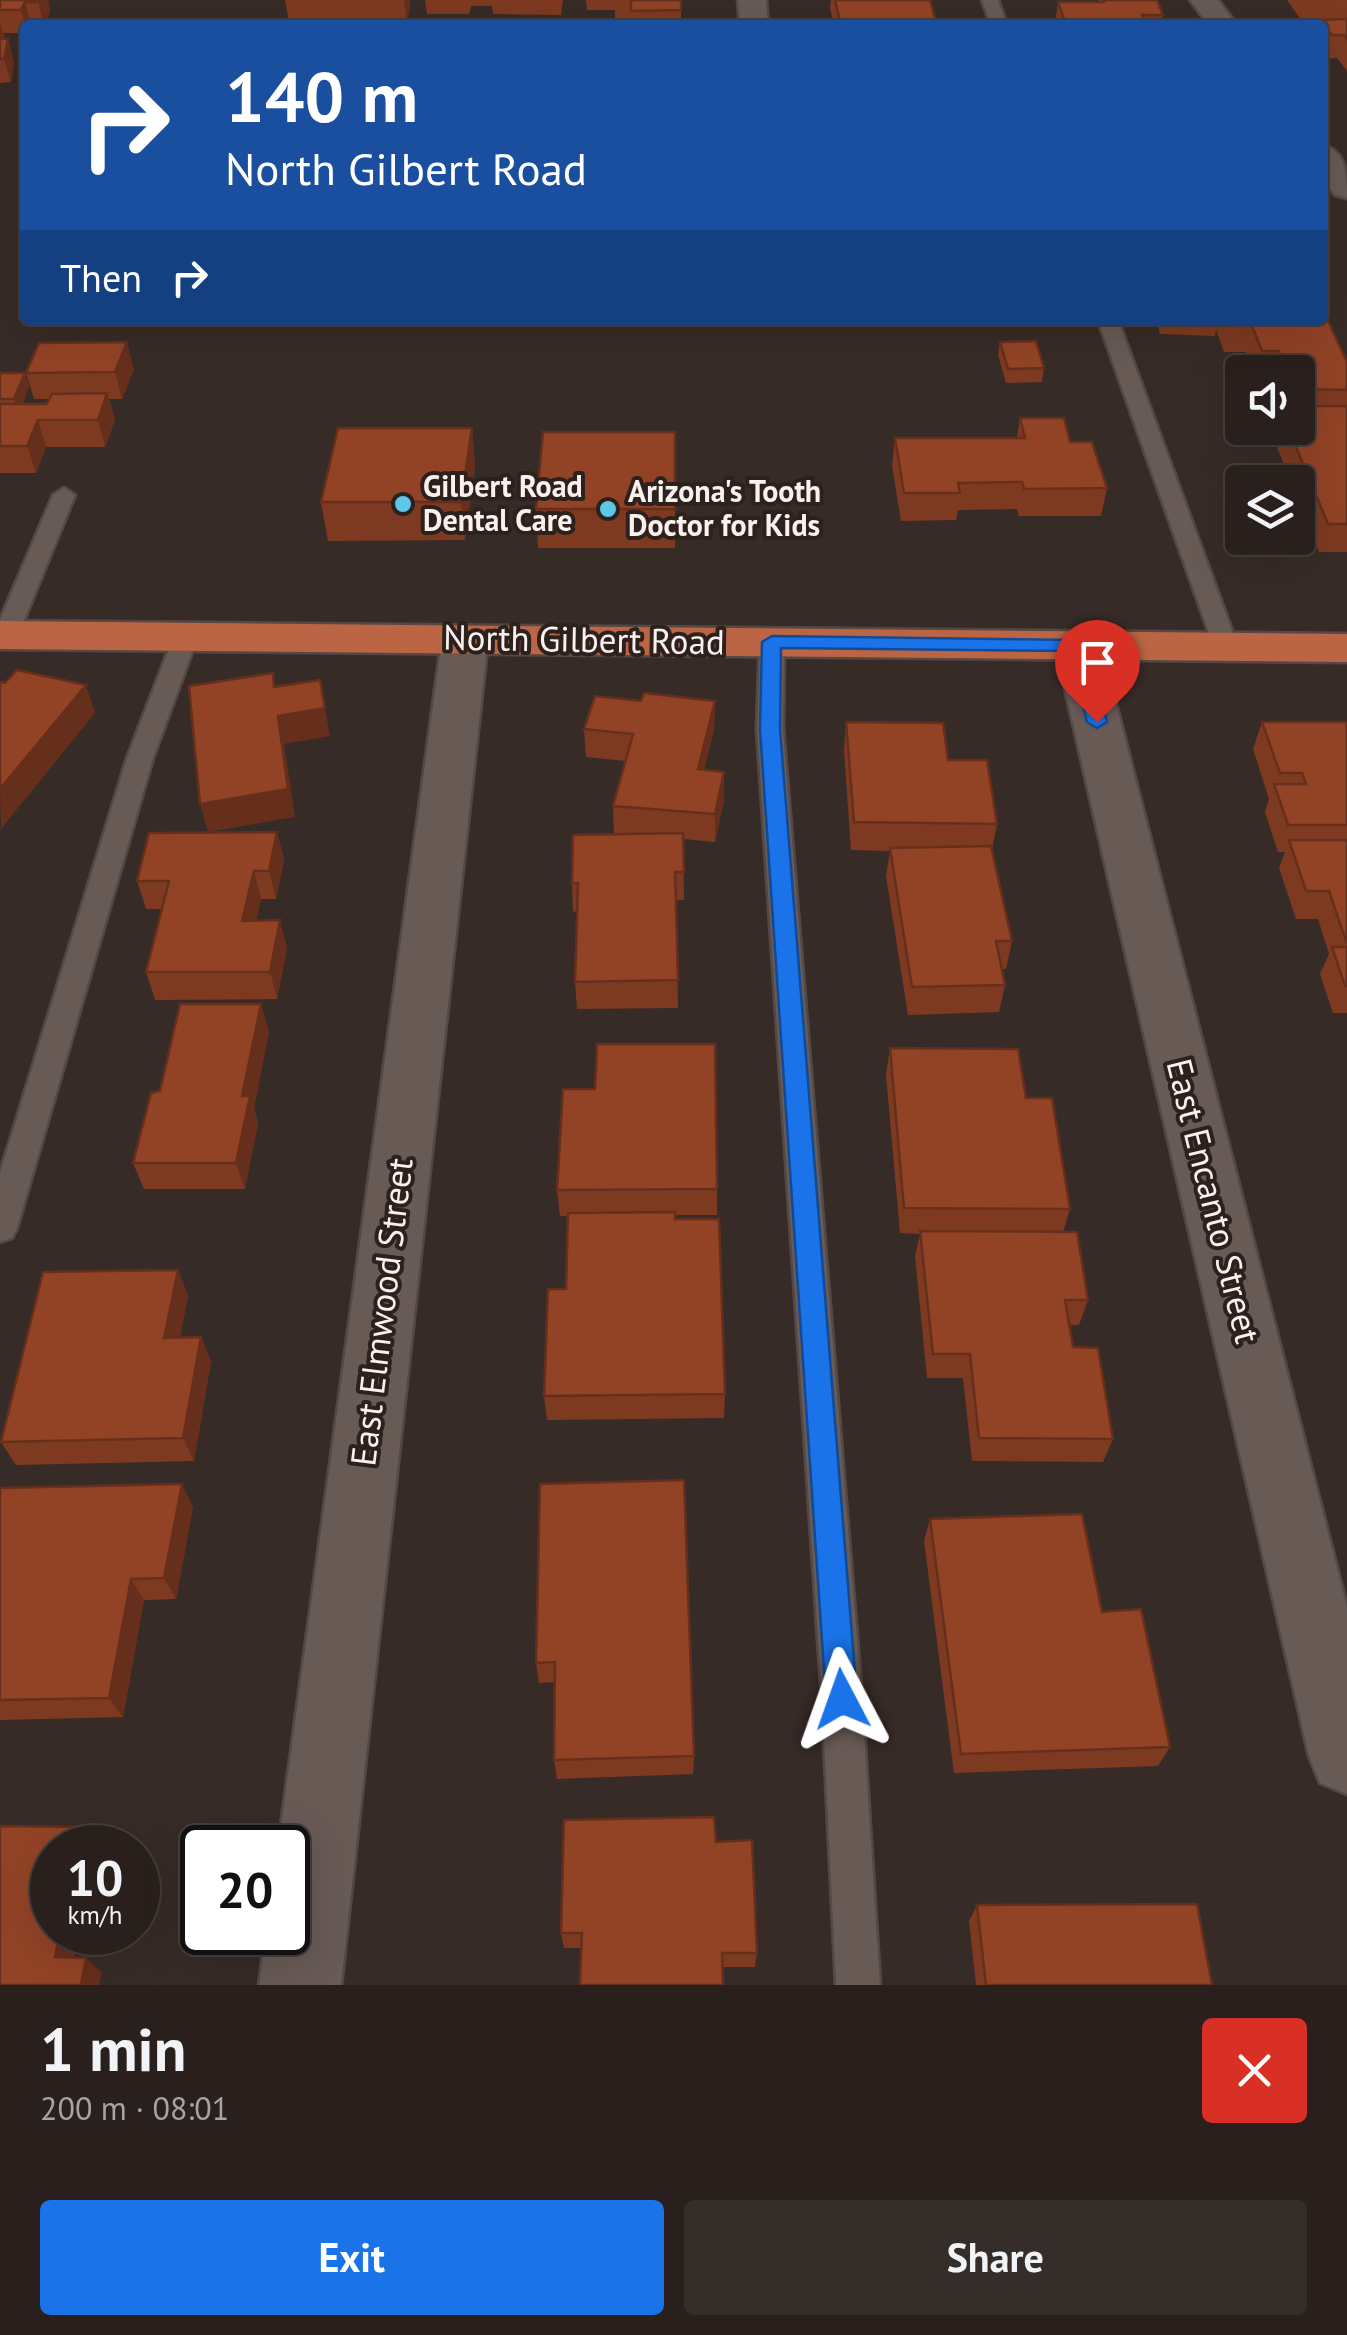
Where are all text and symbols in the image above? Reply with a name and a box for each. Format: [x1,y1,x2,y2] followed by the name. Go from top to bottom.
[225,51,418,141] text: 140 m
[60,60,190,190] icon: right
[225,139,587,197] text: North Gilbert Road
[162,250,217,305] icon: right
[60,253,142,302] text: Then
[1225,355,1315,555] map controls
[1225,355,1315,445] button: sound
[1225,465,1315,555] button: layers
[423,466,583,539] place label: Gilbert Road Dental Care
[628,471,821,544] place label: Arizona's Tooth Doctor for Kids
[392,493,414,515] marker: Gilbert Road Dental Care
[597,498,619,520] marker: Arizona's Tooth Doctor for Kids
[443,614,725,664] street label: North Gilbert Road
[1055,620,1140,723] pin
[1070,635,1125,690] icon: arrive
[1156,1054,1272,1348] street label: East Encanto Street
[339,1155,423,1468] street label: East Elmwood Street
[790,1647,894,1751] position arrow
[180,1825,310,1955] speed limit sign: 20
[67,1845,123,1910] text: 10
[68,1899,122,1931] text: km/h
[40,2010,186,2088] text: 1 min
[1202,2018,1307,2123] button: close
[40,2087,229,2129] text: 200 m · 08:01
[40,2200,664,2315] button: Exit
[684,2200,1307,2315] button: Share

